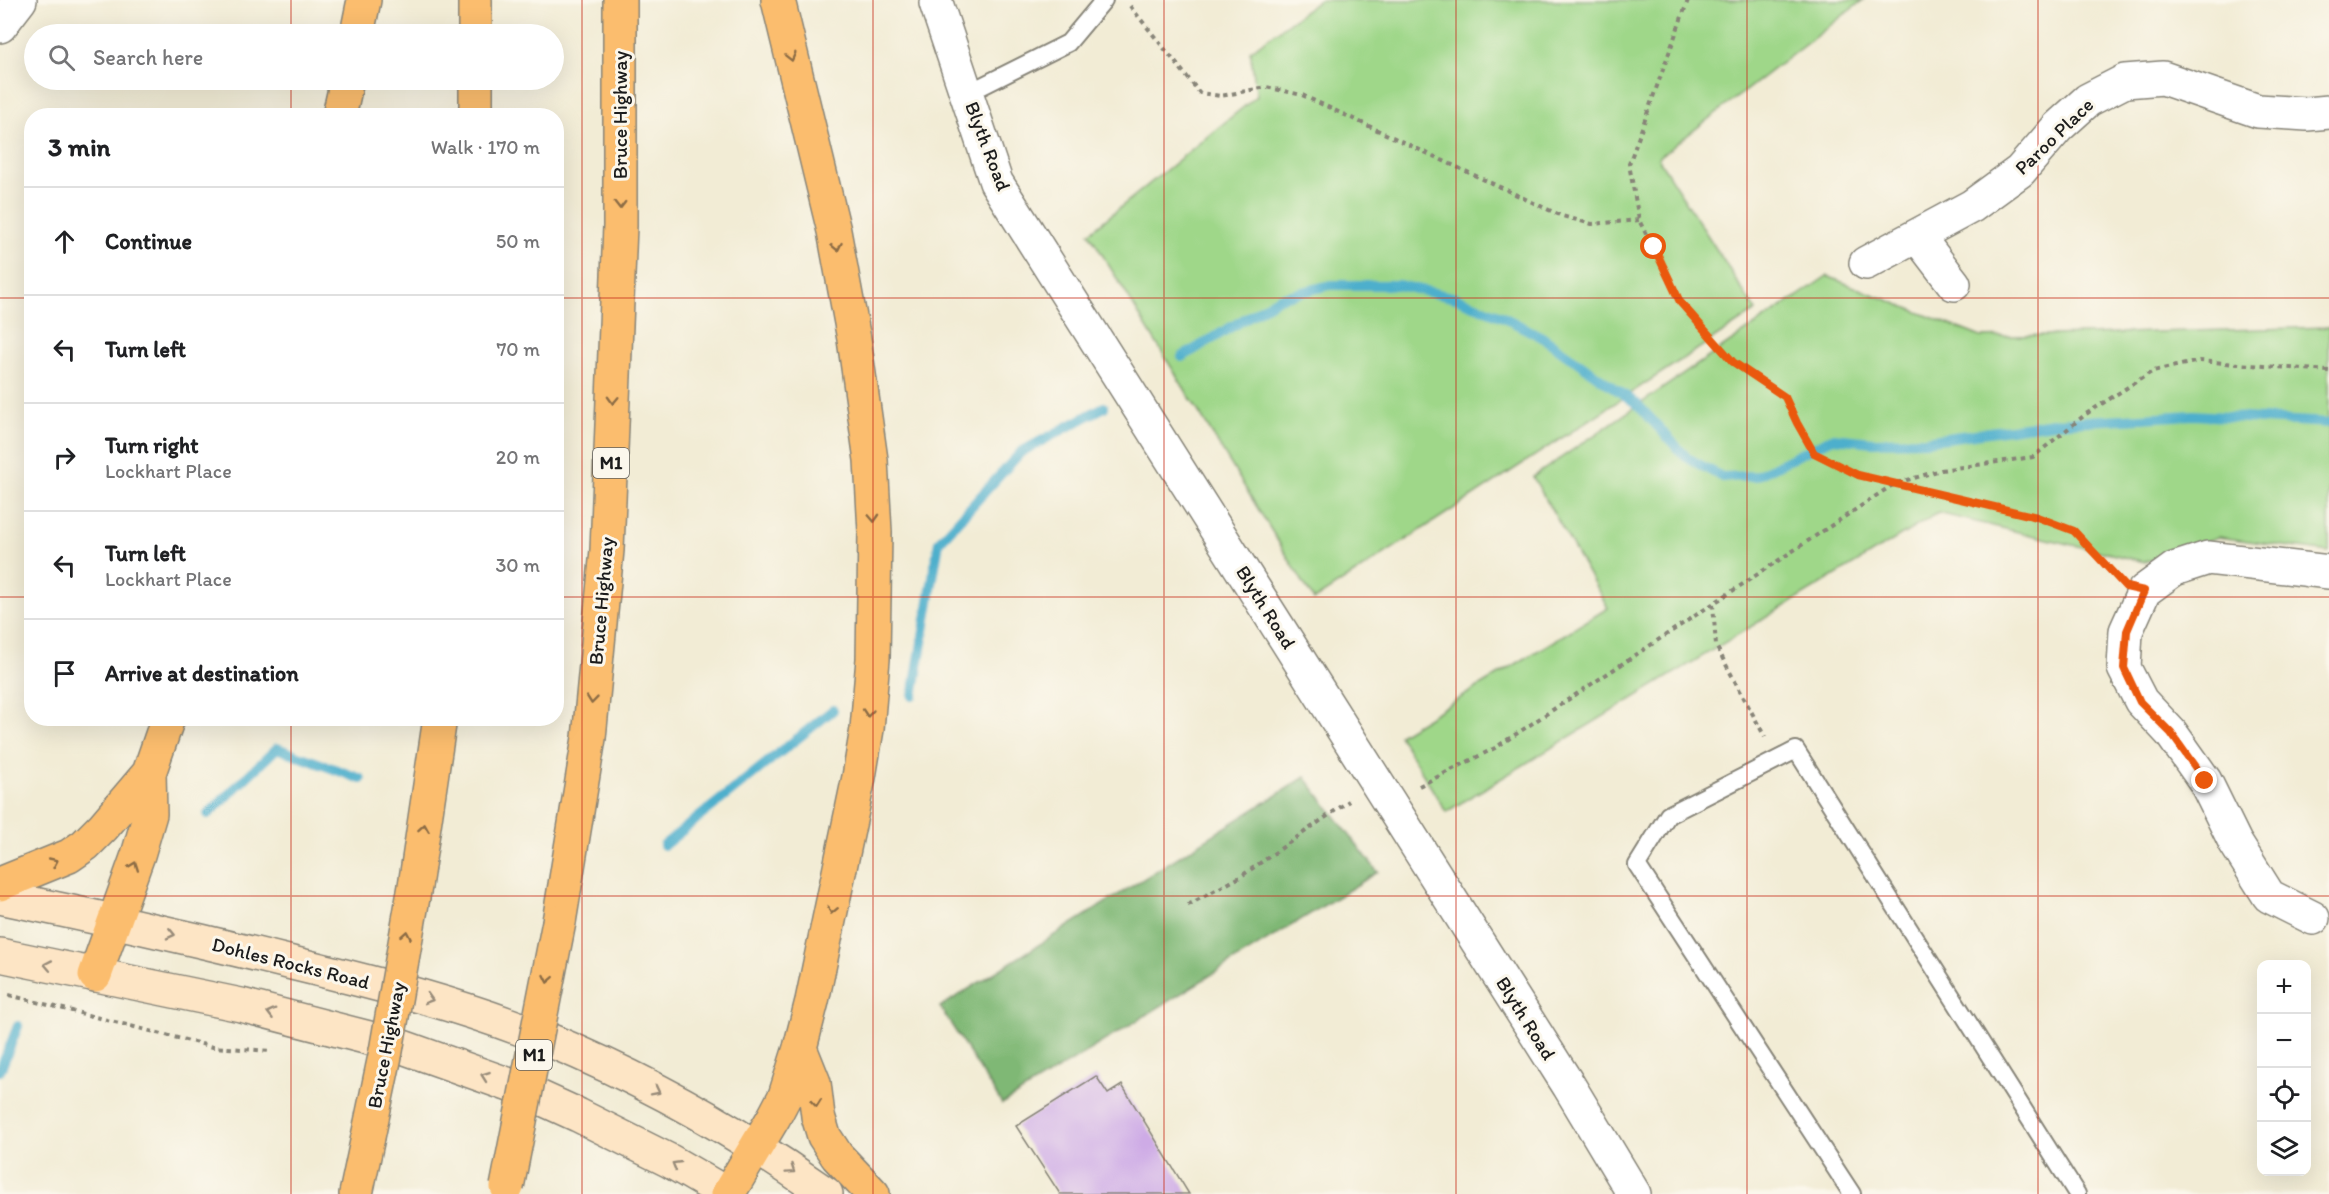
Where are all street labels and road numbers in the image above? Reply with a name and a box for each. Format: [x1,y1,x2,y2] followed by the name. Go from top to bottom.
[608,50,632,179] street label: Bruce Highway
[2010,93,2098,179] street label: Paroo Place
[960,98,1016,194] street label: Blyth Road
[593,448,629,478] road number: M1
[583,535,619,666] street label: Bruce Highway
[1231,561,1301,653] street label: Blyth Road
[210,932,372,994] street label: Dohles Rocks Road
[1491,972,1561,1064] street label: Blyth Road
[362,979,410,1110] street label: Bruce Highway
[516,1040,552,1070] road number: M1

